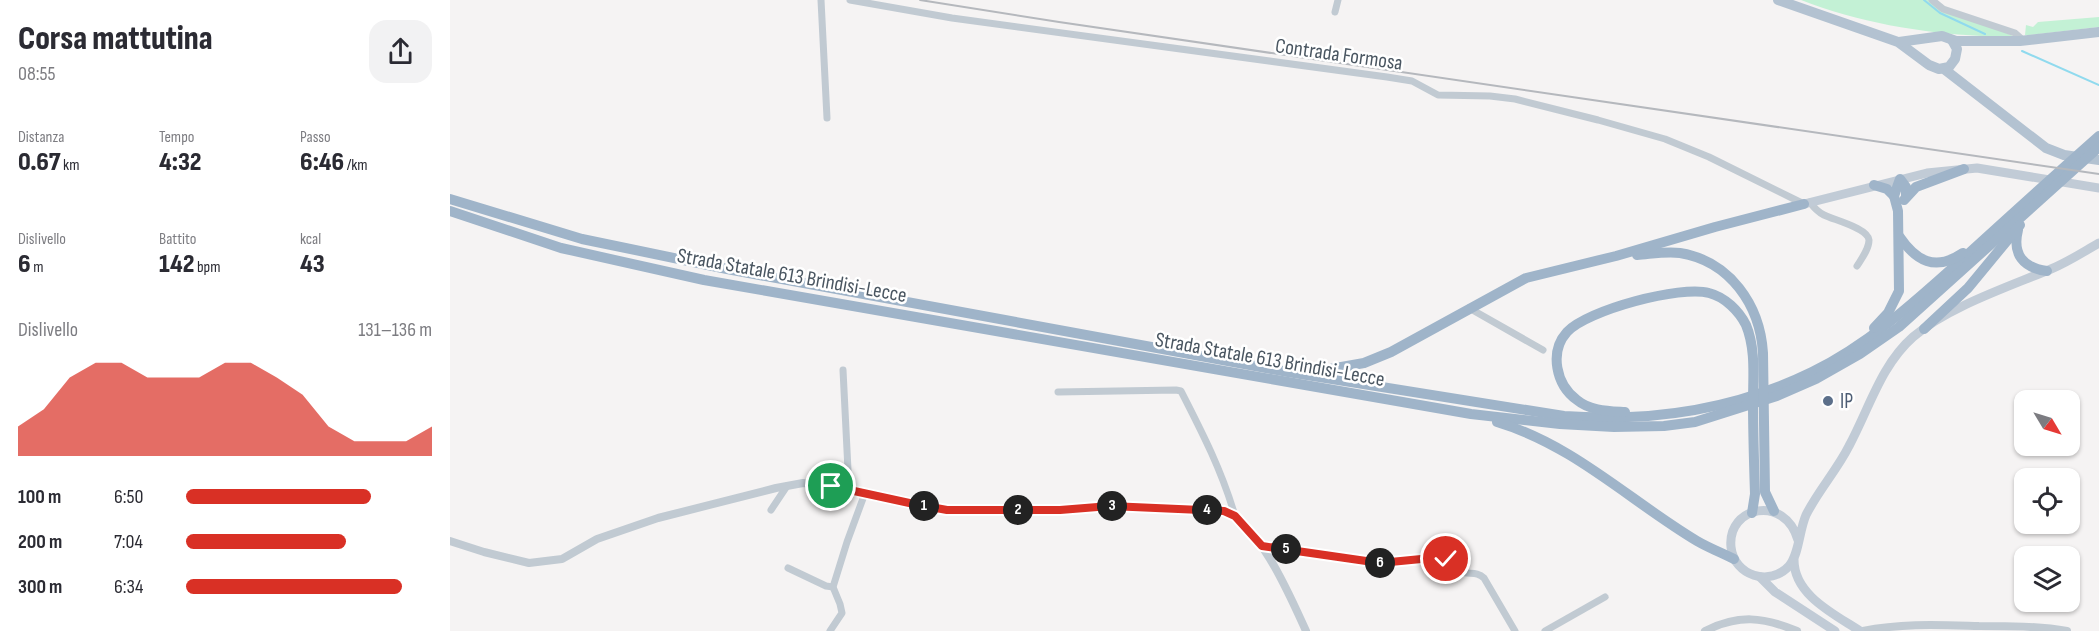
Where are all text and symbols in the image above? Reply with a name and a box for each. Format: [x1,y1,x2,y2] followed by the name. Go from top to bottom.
[18,19,213,59] text: Corsa mattutina
[369,20,432,83] button: share
[1274,33,1404,76] street label: Contrada Formosa
[18,62,56,86] text: 08:55
[18,128,64,147] text: Distanza
[159,128,194,147] text: Tempo
[300,128,331,147] text: Passo
[18,147,61,178] text: 0.67
[159,147,202,178] text: 4:32
[300,147,344,178] text: 6:46
[61,156,79,175] text: km
[344,156,368,175] text: /km
[18,230,66,249] text: Dislivello
[159,230,196,249] text: Battito
[300,230,321,249] text: kcal
[675,243,909,308] street label: Strada Statale 613 Brindisi-Lecce
[18,249,31,280] text: 6
[159,249,194,280] text: 142
[300,249,325,280] text: 43
[31,258,43,277] text: m
[194,258,220,277] text: bpm
[18,318,78,342] text: Dislivello
[358,318,432,342] text: 131–136 m
[1153,327,1387,392] street label: Strada Statale 613 Brindisi-Lecce
[1840,389,1853,414] place label: IP
[2014,390,2080,456] north arrow
[2014,390,2080,612] map controls
[1821,394,1835,408] marker: IP
[805,460,856,511] pin
[2014,468,2080,534] button: locate
[814,469,847,502] icon: arrive
[18,485,61,509] text: 100 m
[114,485,143,509] text: 6:50
[909,491,939,521] pin: 1
[1097,491,1127,521] pin: 3
[1003,495,1033,525] pin: 2
[1192,495,1222,525] pin: 4
[921,496,927,515] text: 1
[1108,496,1116,515] text: 3
[1014,500,1022,519] text: 2
[1203,500,1211,519] text: 4
[18,530,62,554] text: 200 m
[114,530,143,554] text: 7:04
[1420,533,1471,584] pin
[1271,534,1301,564] pin: 5
[1282,539,1290,558] text: 5
[1429,542,1462,575] icon: check
[2014,546,2080,612] button: layers
[1365,548,1395,578] pin: 6
[1376,553,1384,572] text: 6
[18,575,62,599] text: 300 m
[114,575,143,599] text: 6:34

